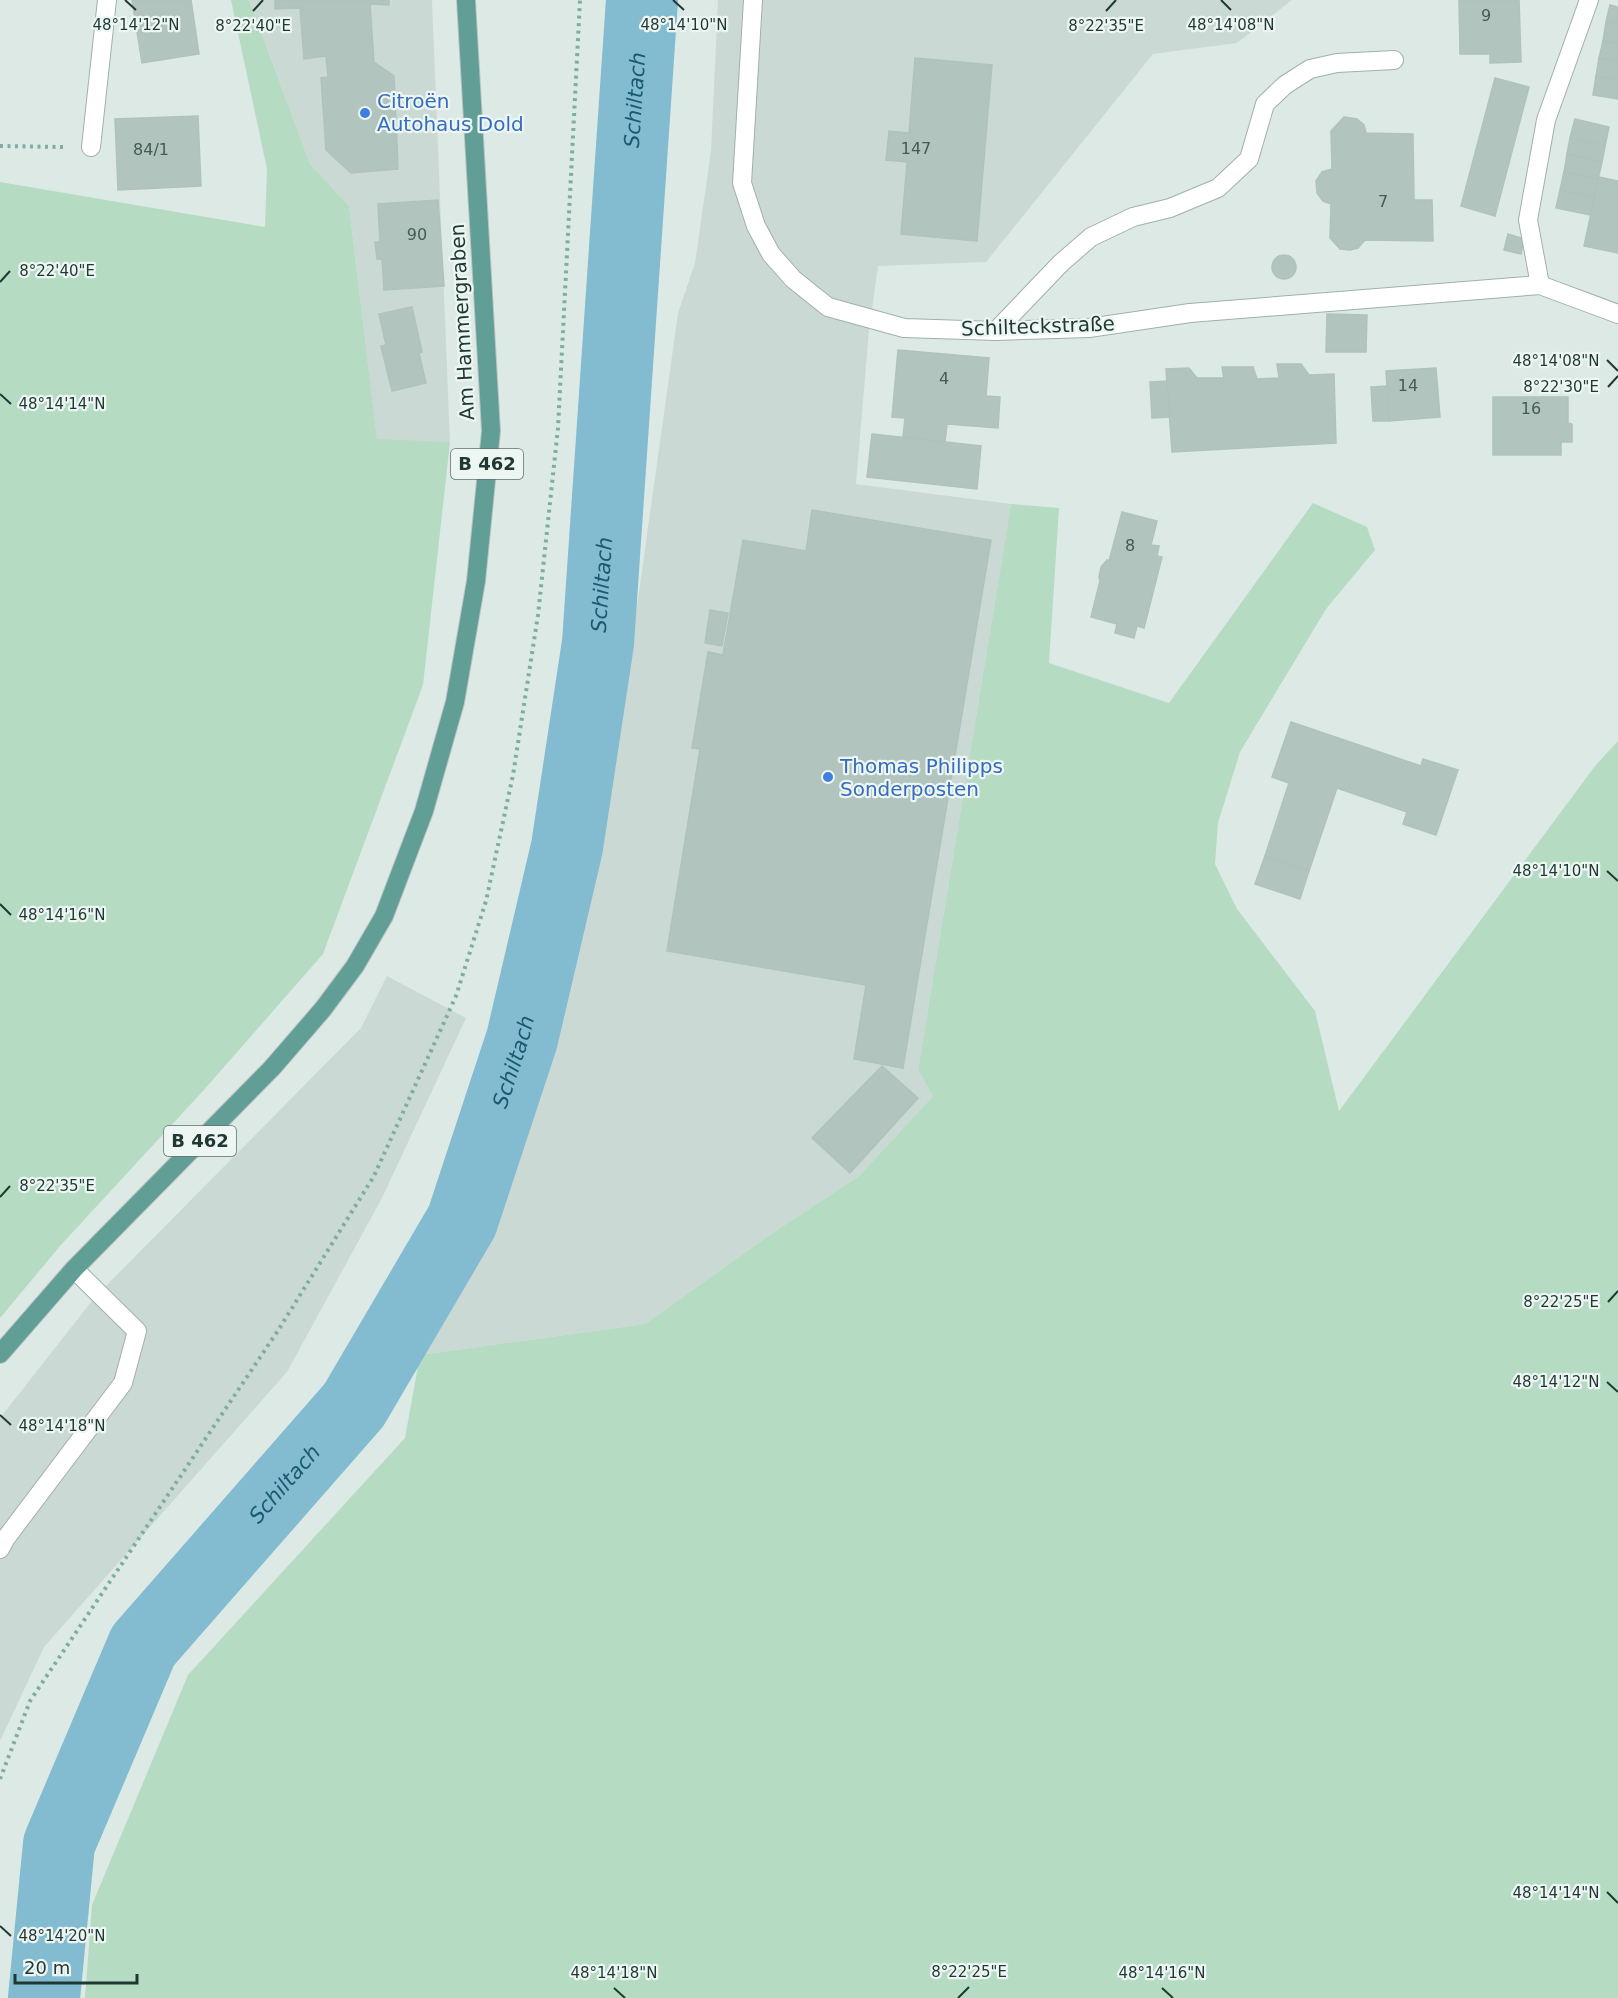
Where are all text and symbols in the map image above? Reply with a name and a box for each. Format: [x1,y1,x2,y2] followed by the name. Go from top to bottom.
[1481,6,1491,25] house number: 9
[92,16,180,34] text: 48°14'12"N
[640,16,728,34] text: 48°14'10"N
[1187,16,1275,34] text: 48°14'08"N
[215,17,291,35] text: 8°22'40"E
[1068,17,1144,35] text: 8°22'35"E
[620,51,650,149] water label: Schiltach
[377,89,524,136] place label: Citroën Autohaus Dold
[358,106,372,120] marker: Citroën Autohaus Dold
[901,139,931,158] house number: 147
[133,140,169,159] house number: 84/1
[1378,192,1388,211] house number: 7
[445,223,479,421] street label: Am Hammergraben
[407,225,427,244] house number: 90
[19,262,95,280] text: 8°22'40"E
[961,311,1115,341] street label: Schilteckstraße
[1512,352,1600,370] text: 48°14'08"N
[939,369,949,388] house number: 4
[1398,376,1418,395] house number: 14
[1523,378,1599,396] text: 8°22'30"E
[18,395,106,413] text: 48°14'14"N
[1521,399,1541,418] house number: 16
[451,449,523,479] road number: B 462
[587,536,617,633] water label: Schiltach
[1125,536,1135,555] house number: 8
[839,754,1003,801] place label: Thomas Philipps Sonderposten
[821,770,835,784] marker: Thomas Philipps Sonderposten
[1512,862,1600,880] text: 48°14'10"N
[18,906,106,924] text: 48°14'16"N
[488,1013,539,1111] water label: Schiltach
[164,1126,236,1156] road number: B 462
[19,1177,95,1195] text: 8°22'35"E
[1523,1293,1599,1311] text: 8°22'25"E
[1512,1373,1600,1391] text: 48°14'12"N
[18,1417,106,1435] text: 48°14'18"N
[244,1440,325,1528] water label: Schiltach
[1512,1884,1600,1902] text: 48°14'14"N
[18,1927,106,1945] text: 48°14'20"N
[15,1947,136,1985] scale bar
[24,1957,70,1978] text: 20 m
[931,1963,1007,1981] text: 8°22'25"E
[570,1964,658,1982] text: 48°14'18"N
[1118,1964,1206,1982] text: 48°14'16"N

